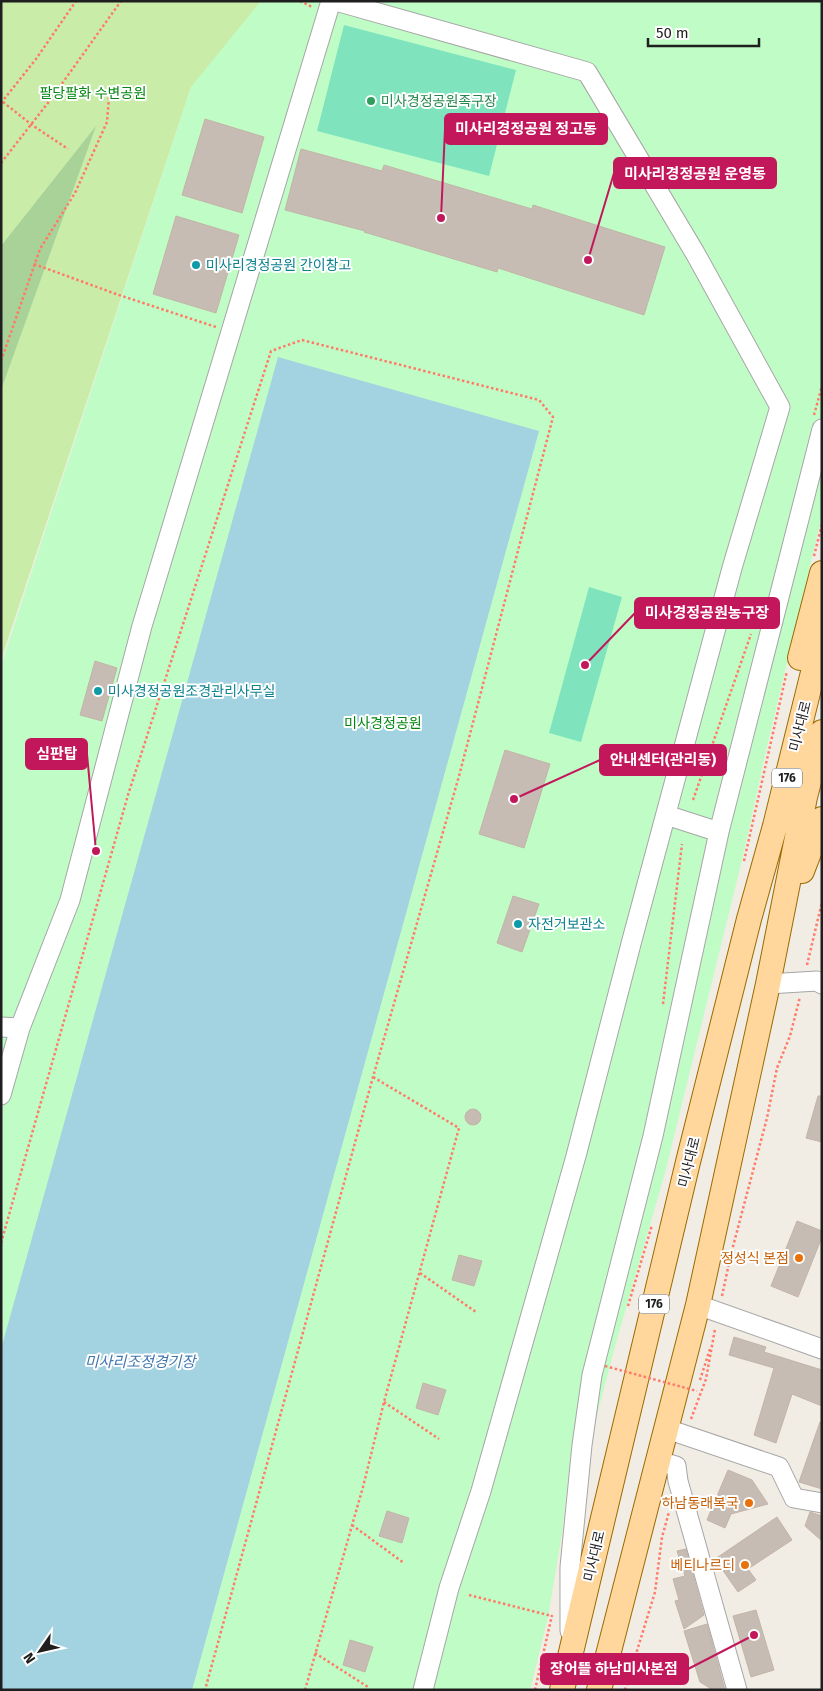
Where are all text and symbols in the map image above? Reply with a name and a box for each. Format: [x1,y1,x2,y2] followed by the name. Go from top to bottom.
[648,15,759,47] scale bar
[656,24,689,42] text: 50 m
[40,85,146,102] park label: 팔당팔화 수변공원
[381,93,497,110] place label: 미사경정공원족구장
[365,95,377,107] marker: 미사경정공원족구장
[445,114,607,144] callout: 미사리경정공원 정고동
[455,120,597,138] text: 미사리경정공원 정고동
[614,158,776,188] callout: 미사리경정공원 운영동
[624,165,766,183] text: 미사리경정공원 운영동
[206,257,352,274] place label: 미사리경정공원 간이창고
[190,259,202,271] marker: 미사리경정공원 간이창고
[635,598,779,628] callout: 미사경정공원농구장
[645,604,769,622] text: 미사경정공원농구장
[108,683,275,700] place label: 미사경정공원조경관리사무실
[92,685,104,697] marker: 미사경정공원조경관리사무실
[786,699,815,753] street label: 미사대로
[344,715,422,732] park label: 미사경정공원
[26,739,87,769] callout: 심판탑
[36,745,78,763] text: 심판탑
[600,745,726,775] callout: 안내센터(관리동)
[610,751,716,769] text: 안내센터(관리동)
[772,768,802,788] road number: 176
[528,916,605,933] place label: 자전거보관소
[512,918,524,930] marker: 자전거보관소
[675,1135,704,1189] street label: 미사대로
[721,1250,789,1267] place label: 정성식 본점
[793,1252,805,1264] marker: 정성식 본점
[639,1295,669,1314] road number: 176
[85,1353,197,1371] water label: 미사리조정경기장
[662,1495,739,1512] place label: 하남동래복국
[743,1497,755,1509] marker: 하남동래복국
[580,1529,609,1583] street label: 미사대로
[671,1557,735,1574] place label: 베티나르디
[739,1559,751,1571] marker: 베티나르디
[15,1626,65,1676] north arrow
[20,1649,39,1667] text: N
[541,1654,688,1684] callout: 장어뜰 하남미사본점
[550,1660,678,1678] text: 장어뜰 하남미사본점

